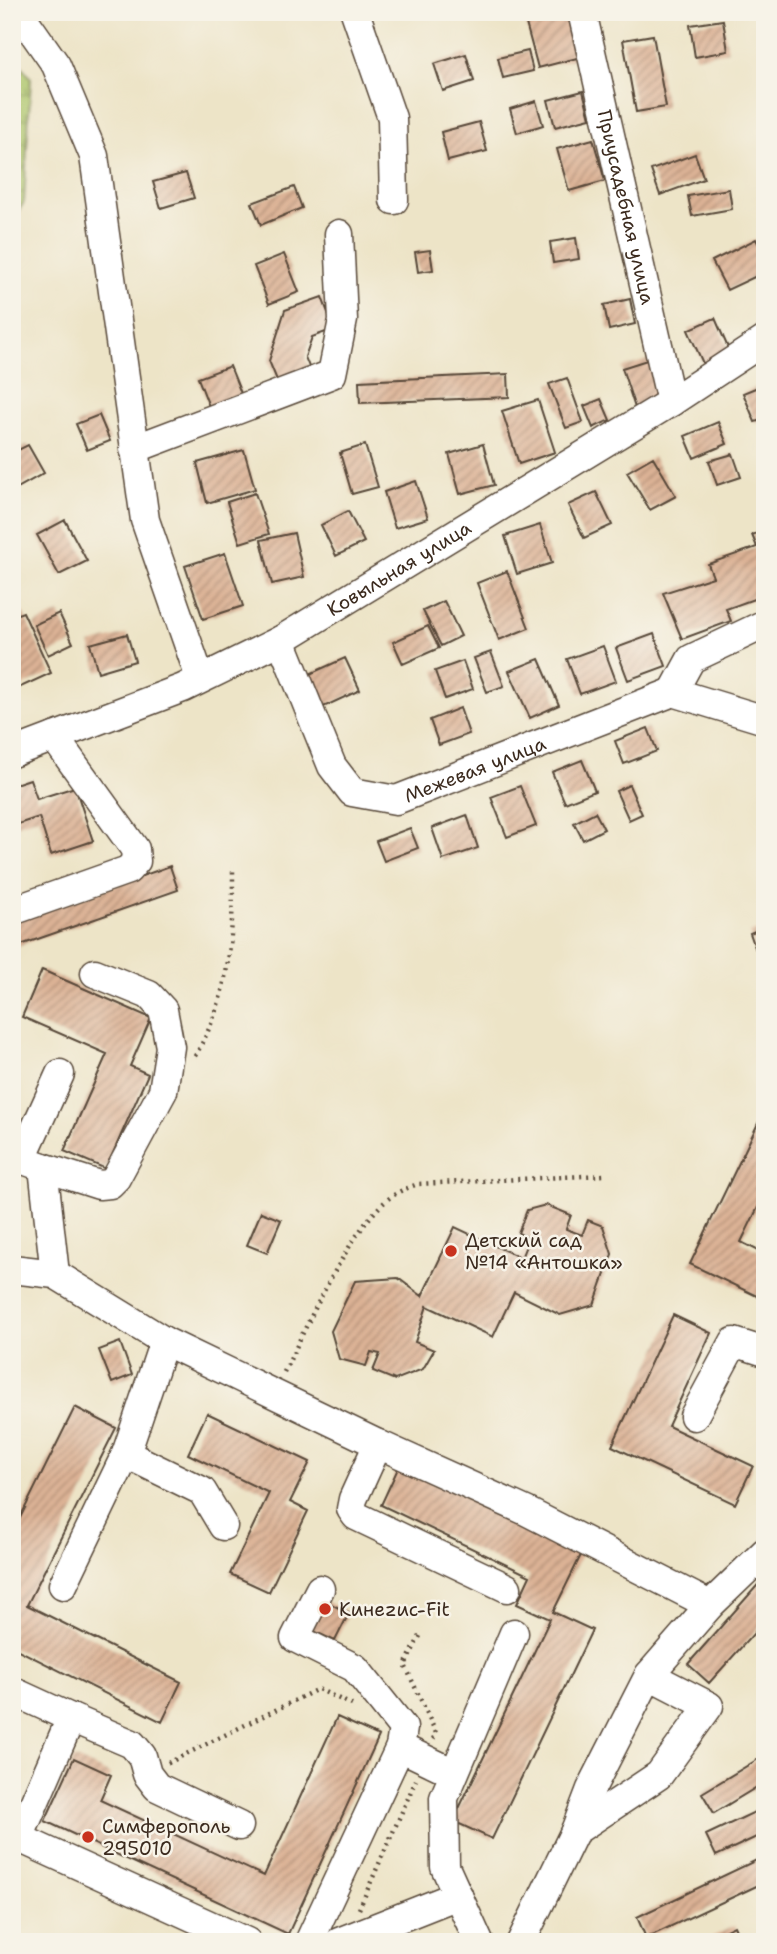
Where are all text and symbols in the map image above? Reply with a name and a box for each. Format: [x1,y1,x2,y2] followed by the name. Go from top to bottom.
[592,107,660,307] street label: Приусадебная улица
[322,515,476,622] street label: Ковыльная улица
[400,731,550,809] street label: Межевая улица
[465,1228,622,1275] place label: Детский сад №14 «Антошка»
[443,1243,459,1259] marker: Детский сад №14 «Антошка»
[339,1597,450,1622] place label: Кинеzис-Fit
[317,1601,333,1617] marker: Кинеzис-Fit
[102,1814,231,1861] place label: Симферополь 295010
[80,1829,96,1845] marker: Симферополь 295010

